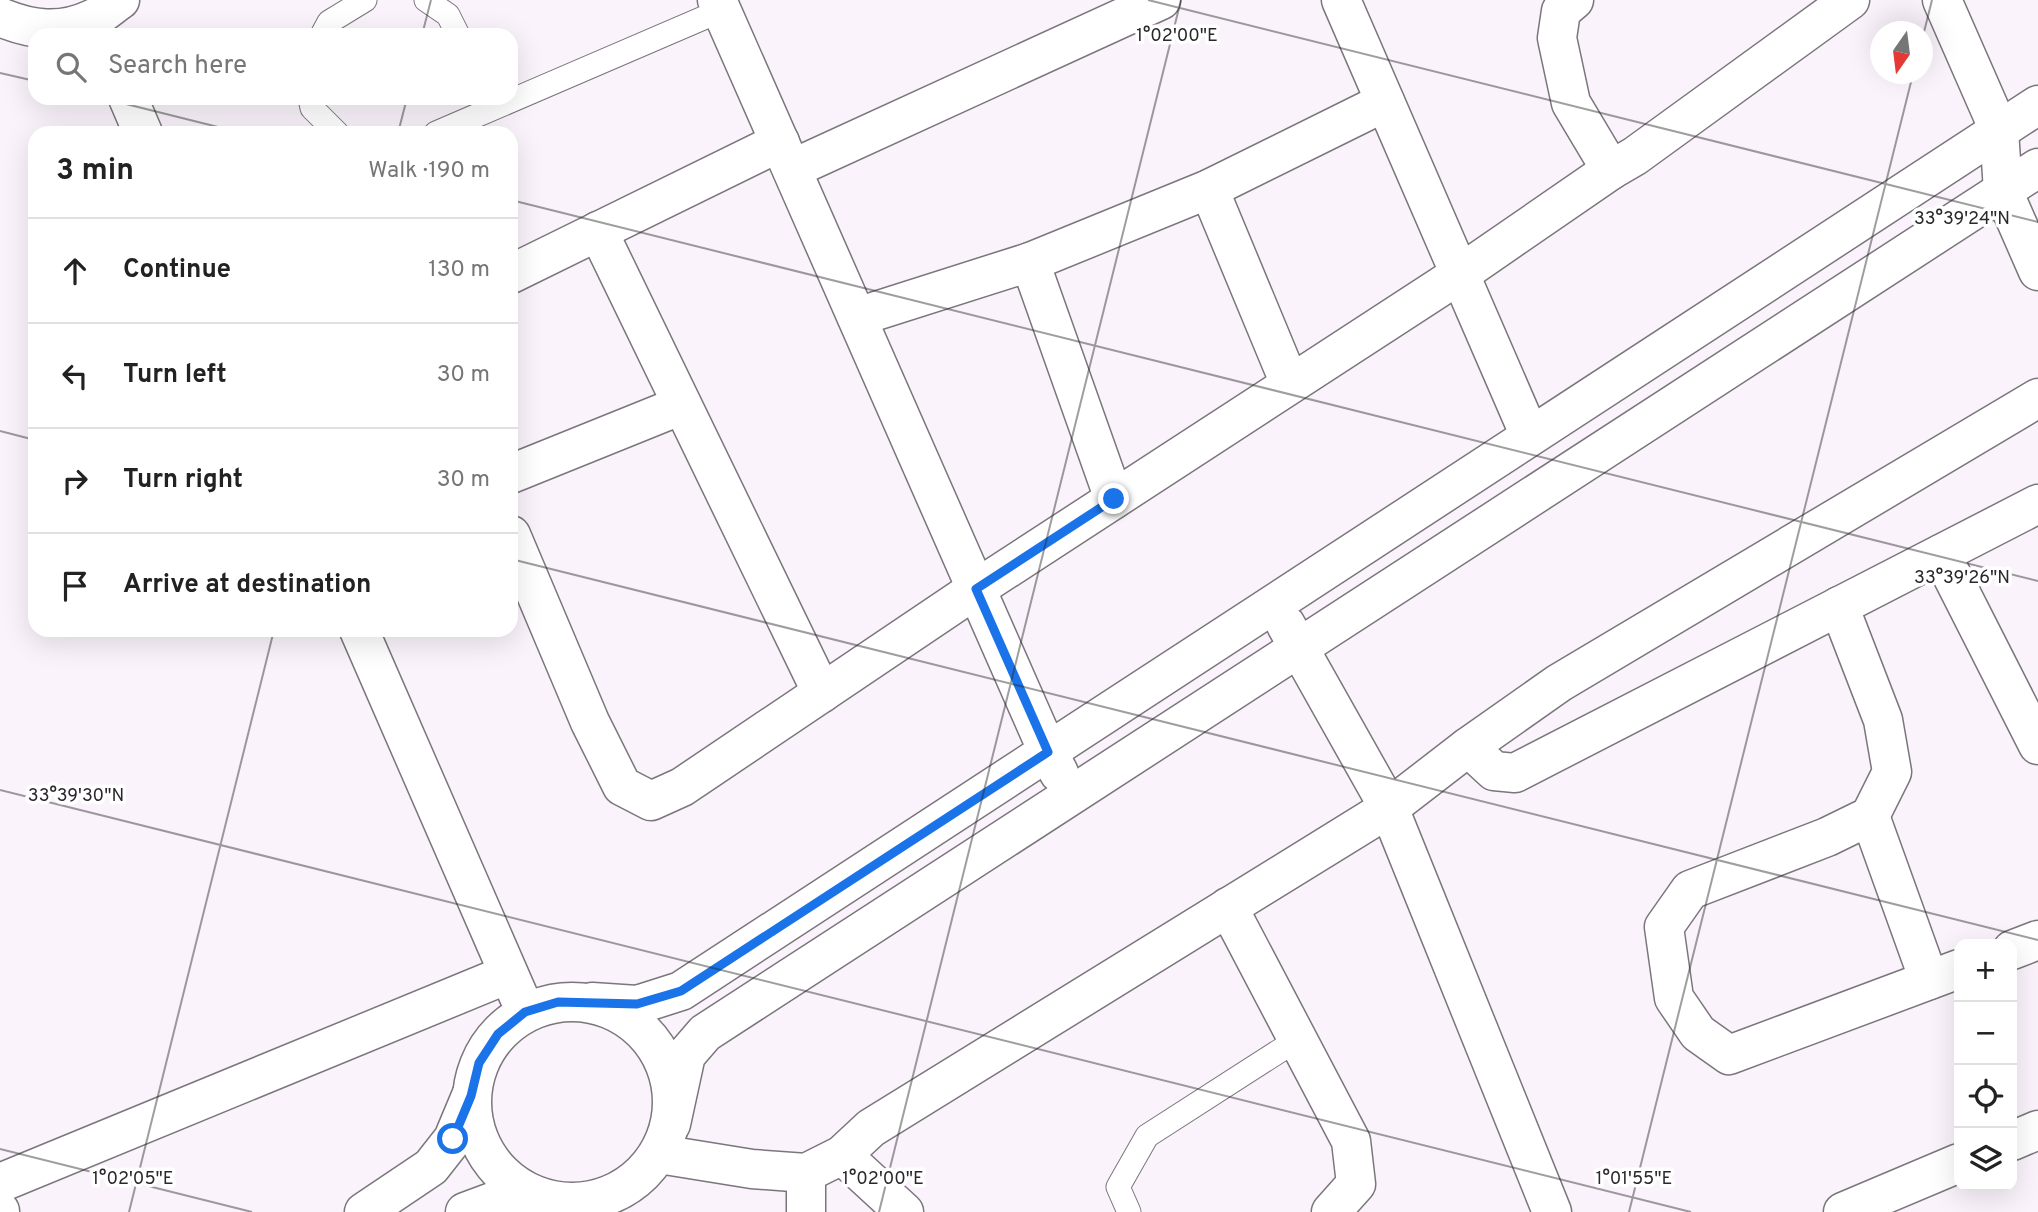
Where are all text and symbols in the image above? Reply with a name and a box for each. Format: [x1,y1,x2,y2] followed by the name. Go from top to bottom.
[1870,21,1933,84] north arrow
[1136,25,1218,48] text: 1°02'00"E
[28,28,518,105] search box
[52,48,90,86] icon: search
[108,50,247,83] text: Search here
[56,153,134,190] text: 3 min
[368,157,490,186] text: Walk · 190 m
[1914,208,2010,231] text: 33°39'24"N
[56,252,94,290] icon: ahead
[123,254,231,287] text: Continue
[428,256,490,285] text: 130 m
[56,357,94,395] icon: left
[123,359,227,392] text: Turn left
[437,361,490,390] text: 30 m
[56,462,94,500] icon: right
[123,464,243,497] text: Turn right
[437,466,490,495] text: 30 m
[1098,483,1129,514] route end
[56,567,94,605] icon: arrive
[1914,567,2010,590] text: 33°39'26"N
[123,569,371,602] text: Arrive at destination
[28,785,124,808] text: 33°39'30"N
[1954,939,2017,1191] map controls
[1954,939,2017,1002] button: +
[1954,1002,2017,1065] button: −
[1954,1065,2017,1128] button: locate
[437,1123,468,1154] route start
[1954,1128,2017,1191] button: layers
[92,1168,174,1191] text: 1°02'05"E
[842,1168,924,1191] text: 1°02'00"E
[1596,1168,1672,1191] text: 1°01'55"E

